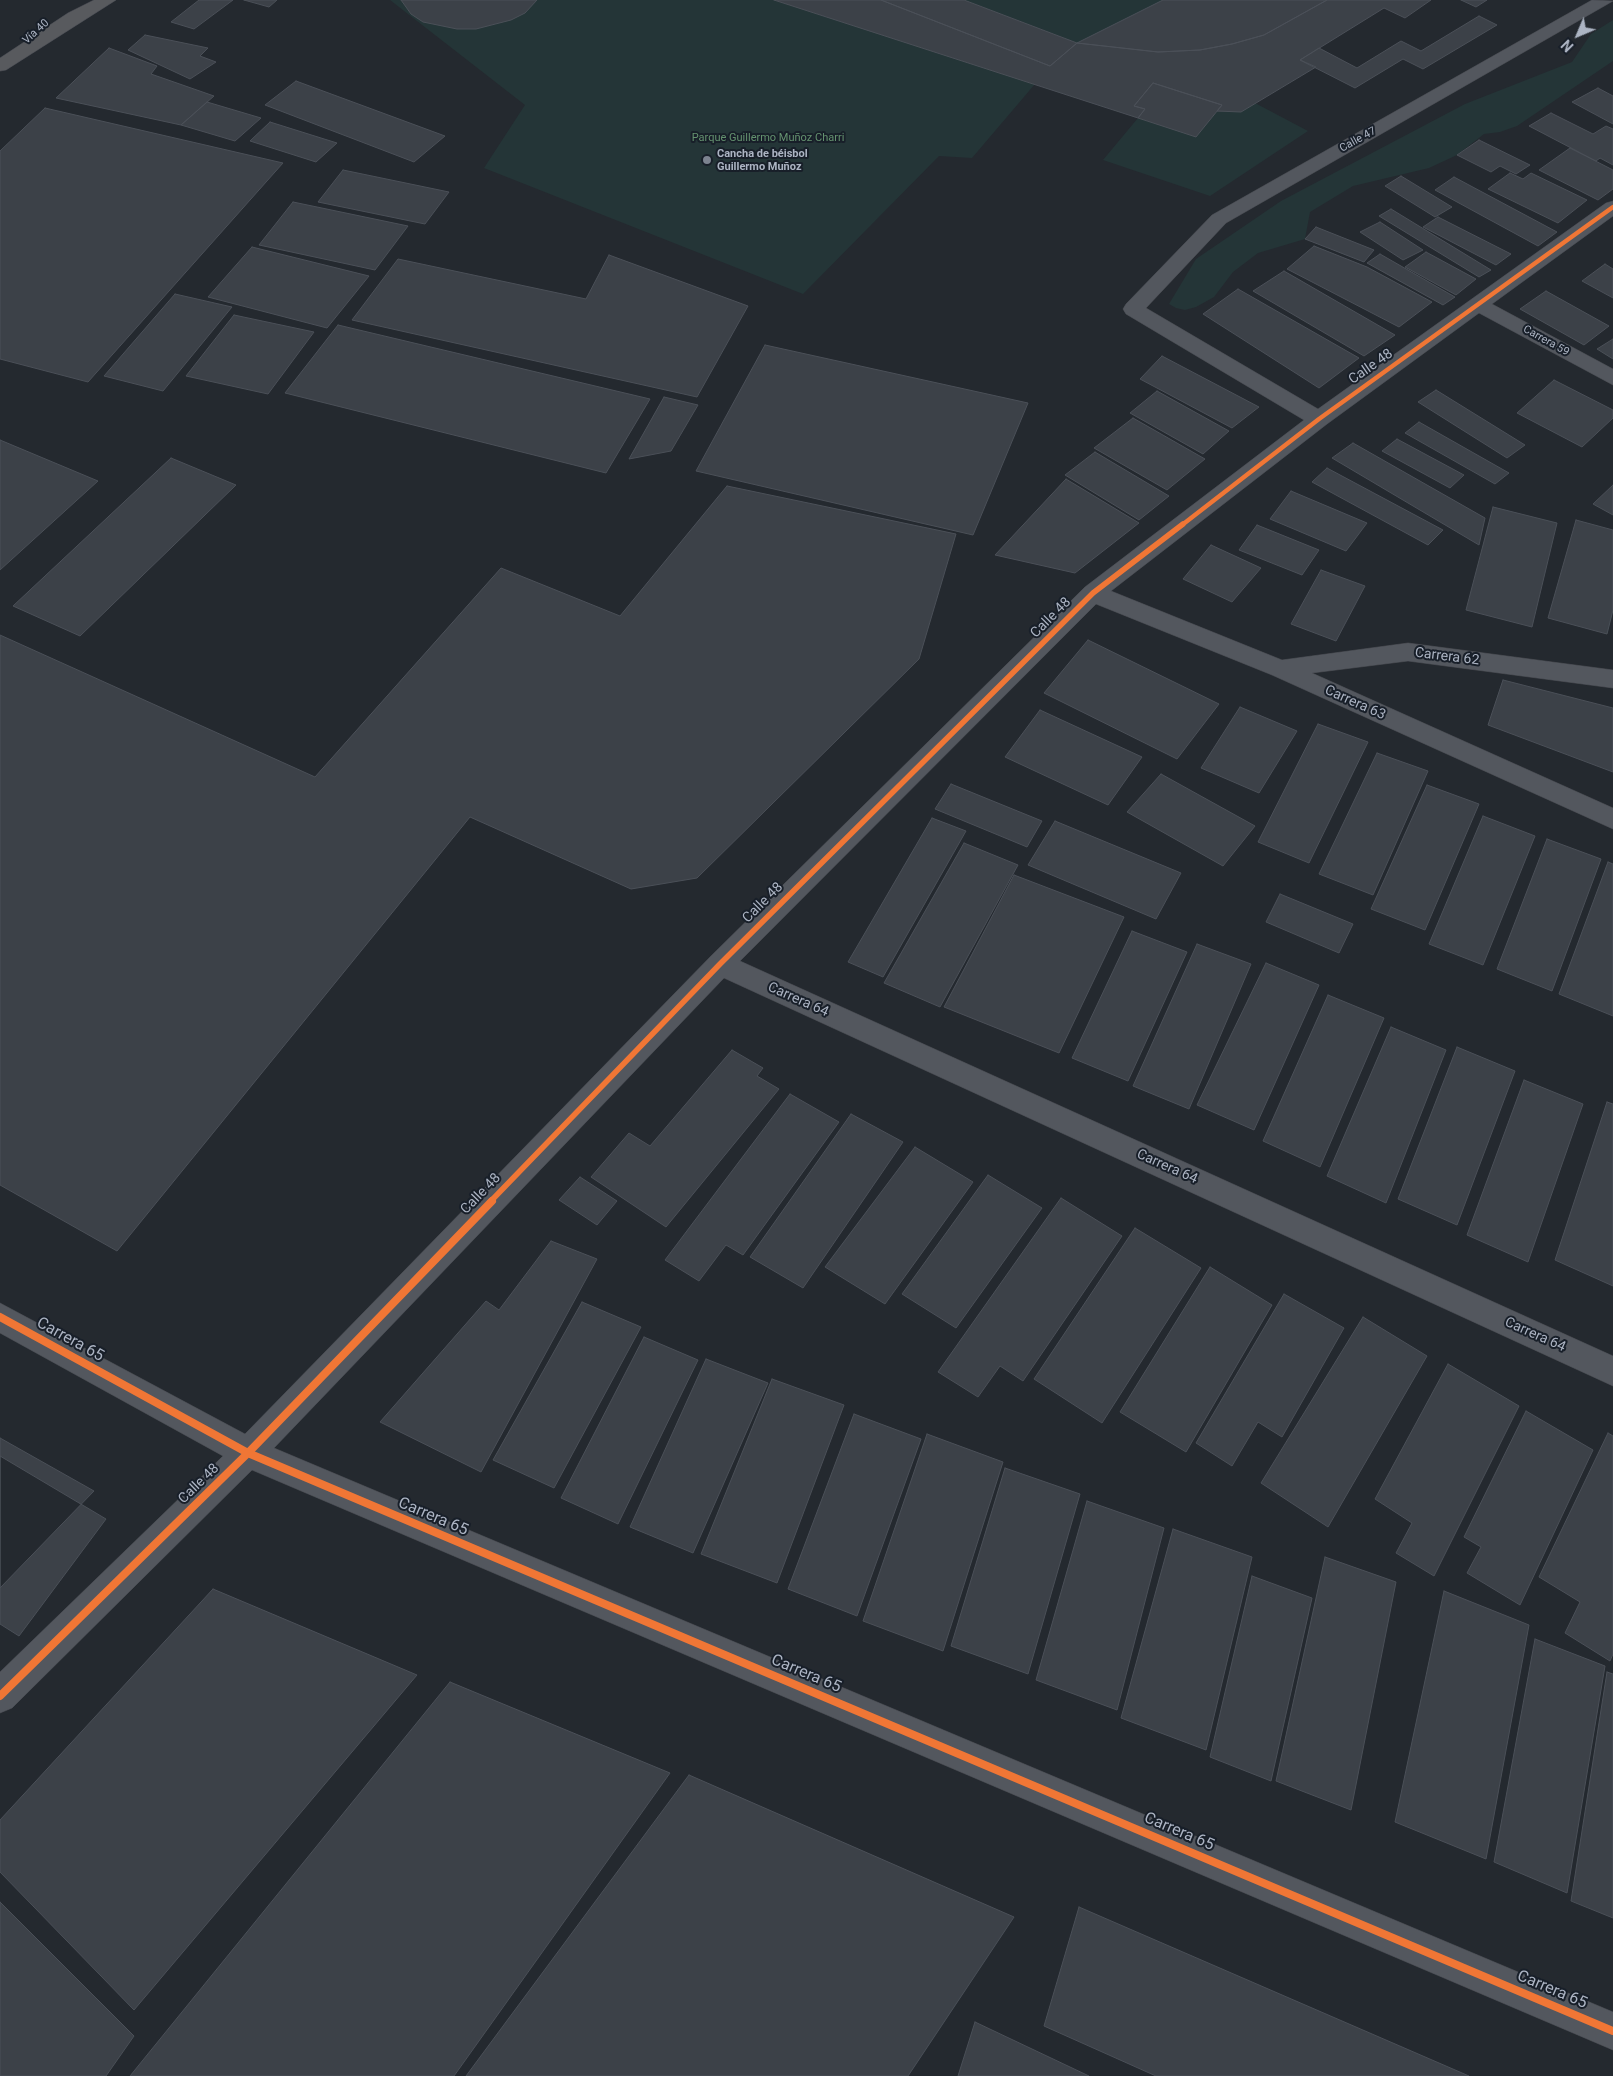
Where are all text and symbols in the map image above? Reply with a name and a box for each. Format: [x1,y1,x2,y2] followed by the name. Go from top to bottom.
[1553,10,1603,60] north arrow
[20,17,52,47] street label: Vía 40
[1558,36,1577,55] text: N
[1338,125,1378,155] street label: Calle 47
[692,131,844,145] park label: Parque Guillermo Muñoz Charri
[717,147,808,173] place label: Cancha de béisbol Guillermo Muñoz
[701,154,713,166] marker: Cancha de béisbol Guillermo Muñoz
[1521,323,1571,359] street label: Carrera 59
[1346,346,1396,388] street label: Calle 48
[1027,594,1075,642] street label: Calle 48
[1414,645,1480,669] street label: Carrera 62
[1322,682,1388,724] street label: Carrera 63
[739,879,787,927] street label: Calle 48
[765,979,831,1021] street label: Carrera 64
[1134,1146,1200,1188] street label: Carrera 64
[458,1170,504,1218] street label: Calle 48
[33,1314,107,1366] street label: Carrera 65
[1502,1314,1568,1356] street label: Carrera 64
[175,1461,223,1507] street label: Calle 48
[395,1494,471,1540] street label: Carrera 65
[768,1651,844,1697] street label: Carrera 65
[1141,1809,1217,1855] street label: Carrera 65
[1514,1967,1590,2013] street label: Carrera 65

